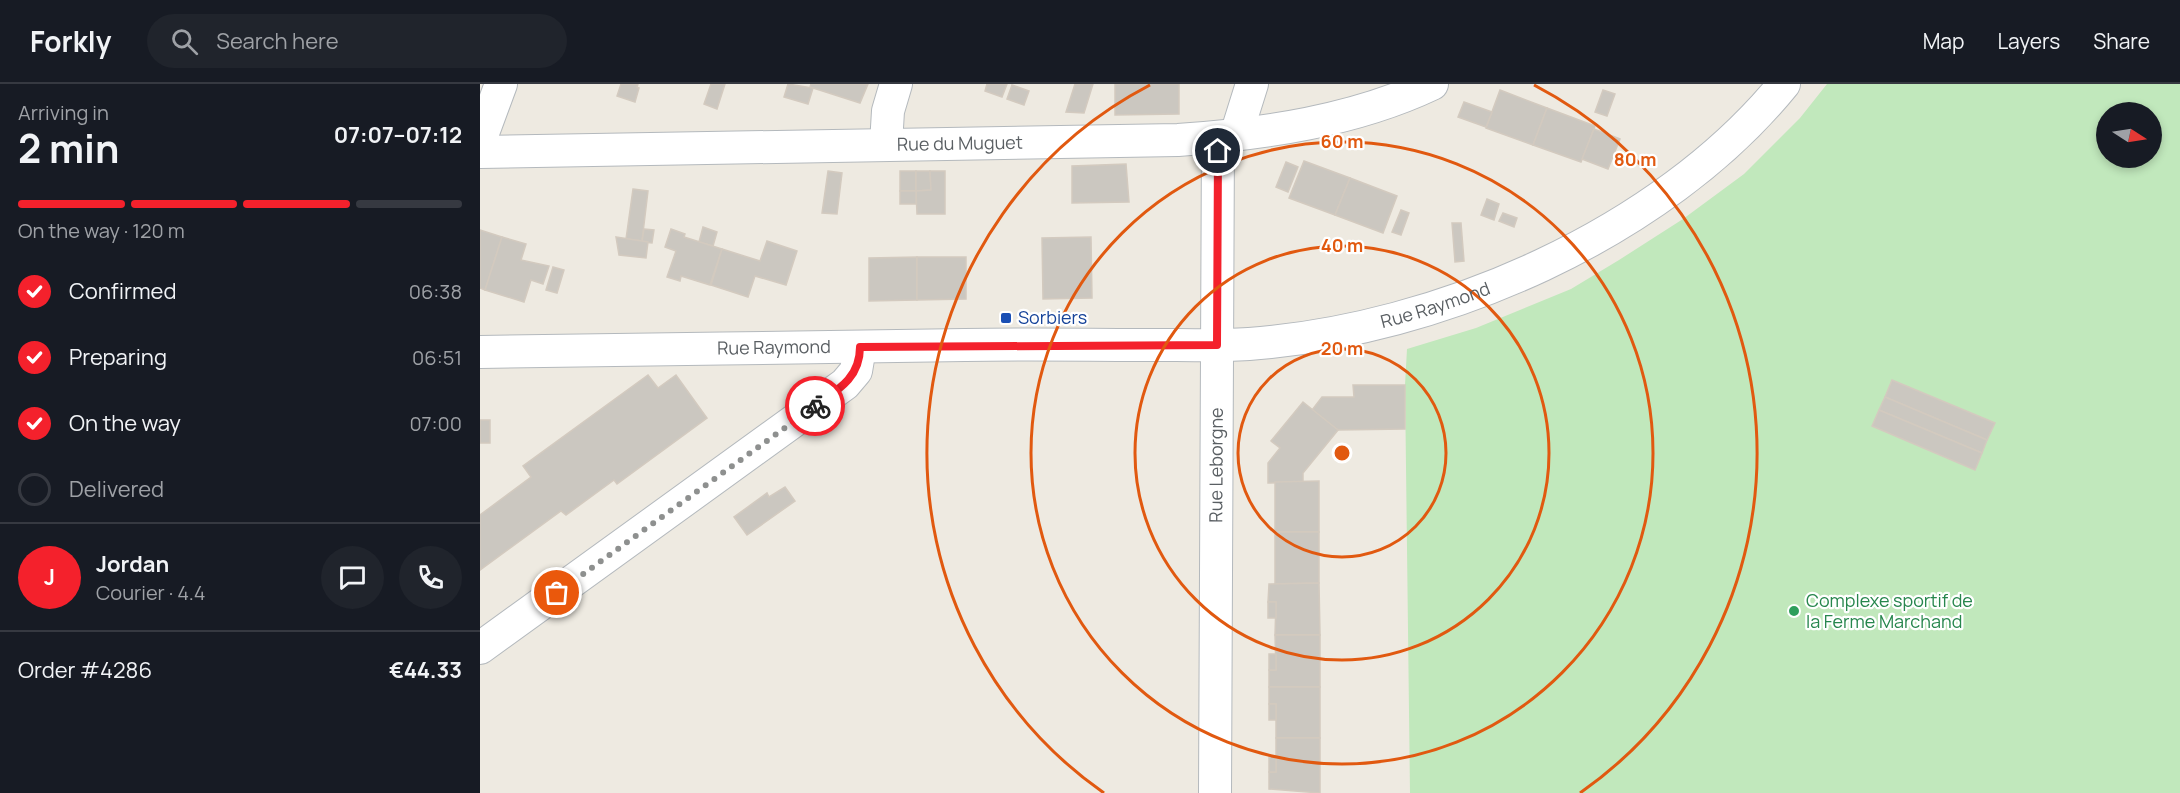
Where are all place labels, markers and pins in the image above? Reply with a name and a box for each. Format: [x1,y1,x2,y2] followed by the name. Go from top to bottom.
[1192,125,1243,176] pin
[1018,305,1087,329] place label: Sorbiers
[999,311,1013,325] marker: Sorbiers
[1332,443,1352,463] centre of rings
[531,567,582,618] pin
[1806,588,1973,633] place label: Complexe sportif de la Ferme Marchand
[1787,604,1801,618] marker: Complexe sportif de la Ferme Marchand

